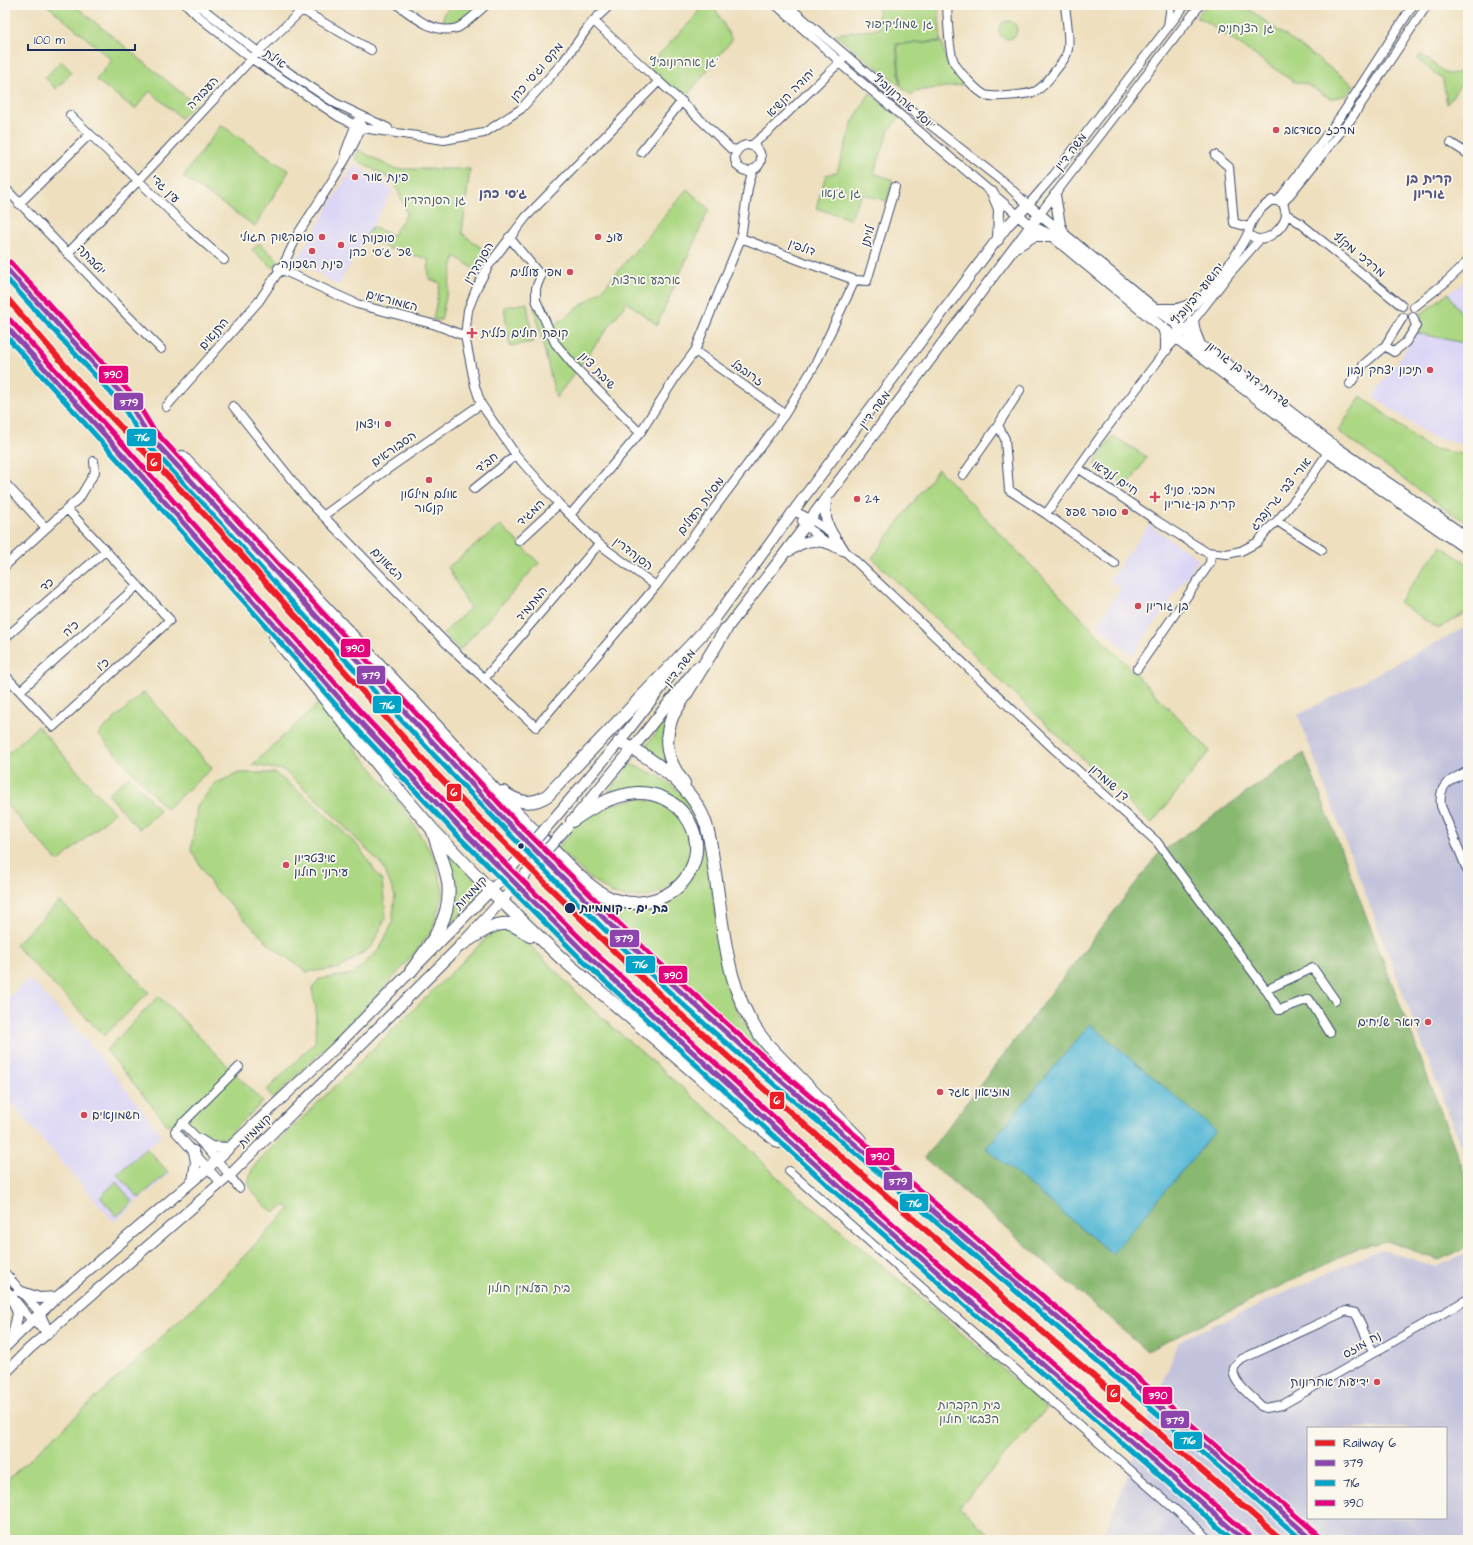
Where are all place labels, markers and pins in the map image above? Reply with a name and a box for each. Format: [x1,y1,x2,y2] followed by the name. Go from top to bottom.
[1284,122,1355,139] place label: מרכז סאדאב
[1271,125,1281,135] marker: מרכז סאדאב
[363,169,408,186] place label: פינת אור
[350,172,360,182] marker: פינת אור
[240,229,314,246] place label: סופרשוק חגולי
[606,229,623,246] place label: עוז
[349,230,412,261] place label: סוכנות א שכ' ג'סי כהן
[317,232,327,242] marker: סופרשוק חגולי
[593,232,603,242] marker: עוז
[336,240,346,250] marker: סוכנות א שכ' ג'סי כהן
[307,246,317,256] marker: פינת השכונה
[281,256,343,273] place label: פינת השכונה
[510,264,562,281] place label: מפי עוללים
[565,267,575,277] marker: מפי עוללים
[480,325,568,342] place label: קופת חולים כללית
[466,327,478,339] marker: קופת חולים כללית
[1347,362,1422,379] place label: תיכון יצחק נבון
[1425,365,1435,375] marker: תיכון יצחק נבון
[355,416,380,433] place label: ויצמן
[383,419,393,429] marker: ויצמן
[424,475,434,485] marker: אולם מילטון קנטור
[1164,482,1235,513] place label: מכבי, סניף קרית בן-גוריון
[400,486,458,517] place label: אולם מילטון קנטור
[865,491,880,508] place label: 24
[1149,491,1161,503] marker: מכבי, סניף קרית בן-גוריון
[852,494,862,504] marker: 24
[1065,504,1117,521] place label: סופר שפע
[1120,507,1130,517] marker: סופר שפע
[1146,598,1189,615] place label: בן גוריון
[1133,601,1143,611] marker: בן גוריון
[516,841,526,851] unlabelled marker
[294,850,348,881] place label: איצטדיון עירוני חולון
[281,860,291,870] marker: איצטדיון עירוני חולון
[579,900,668,917] place label: בת ים - קוממיות
[563,901,577,915] marker: בת ים - קוממיות
[1357,1014,1420,1031] place label: דואר שליחים
[1423,1017,1433,1027] marker: דואר שליחים
[948,1084,1010,1101] place label: מוזיאון אגד
[935,1087,945,1097] marker: מוזיאון אגד
[92,1107,140,1124] place label: חשמונאים
[79,1110,89,1120] marker: חשמונאים
[1290,1374,1369,1391] place label: ידיעות אחרונות
[1372,1377,1382,1387] marker: ידיעות אחרונות

